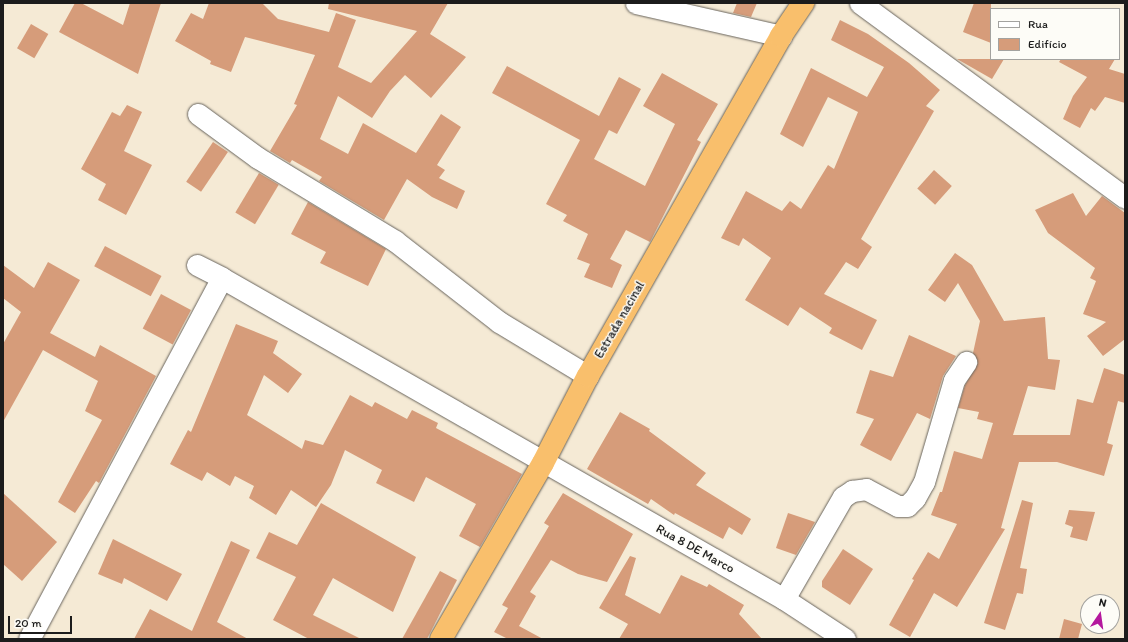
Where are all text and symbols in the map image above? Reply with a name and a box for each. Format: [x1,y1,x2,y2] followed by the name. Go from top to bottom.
[990,8,1120,60] legend
[1028,17,1048,31] text: Rua
[1028,37,1067,51] text: Edifício
[591,278,649,362] street label: Estrada nacinal
[653,521,737,577] street label: Rua 8 DE Marco
[1080,594,1120,634] north arrow
[1098,596,1108,610] text: N
[10,608,74,634] scale bar
[15,616,42,630] text: 20 m

